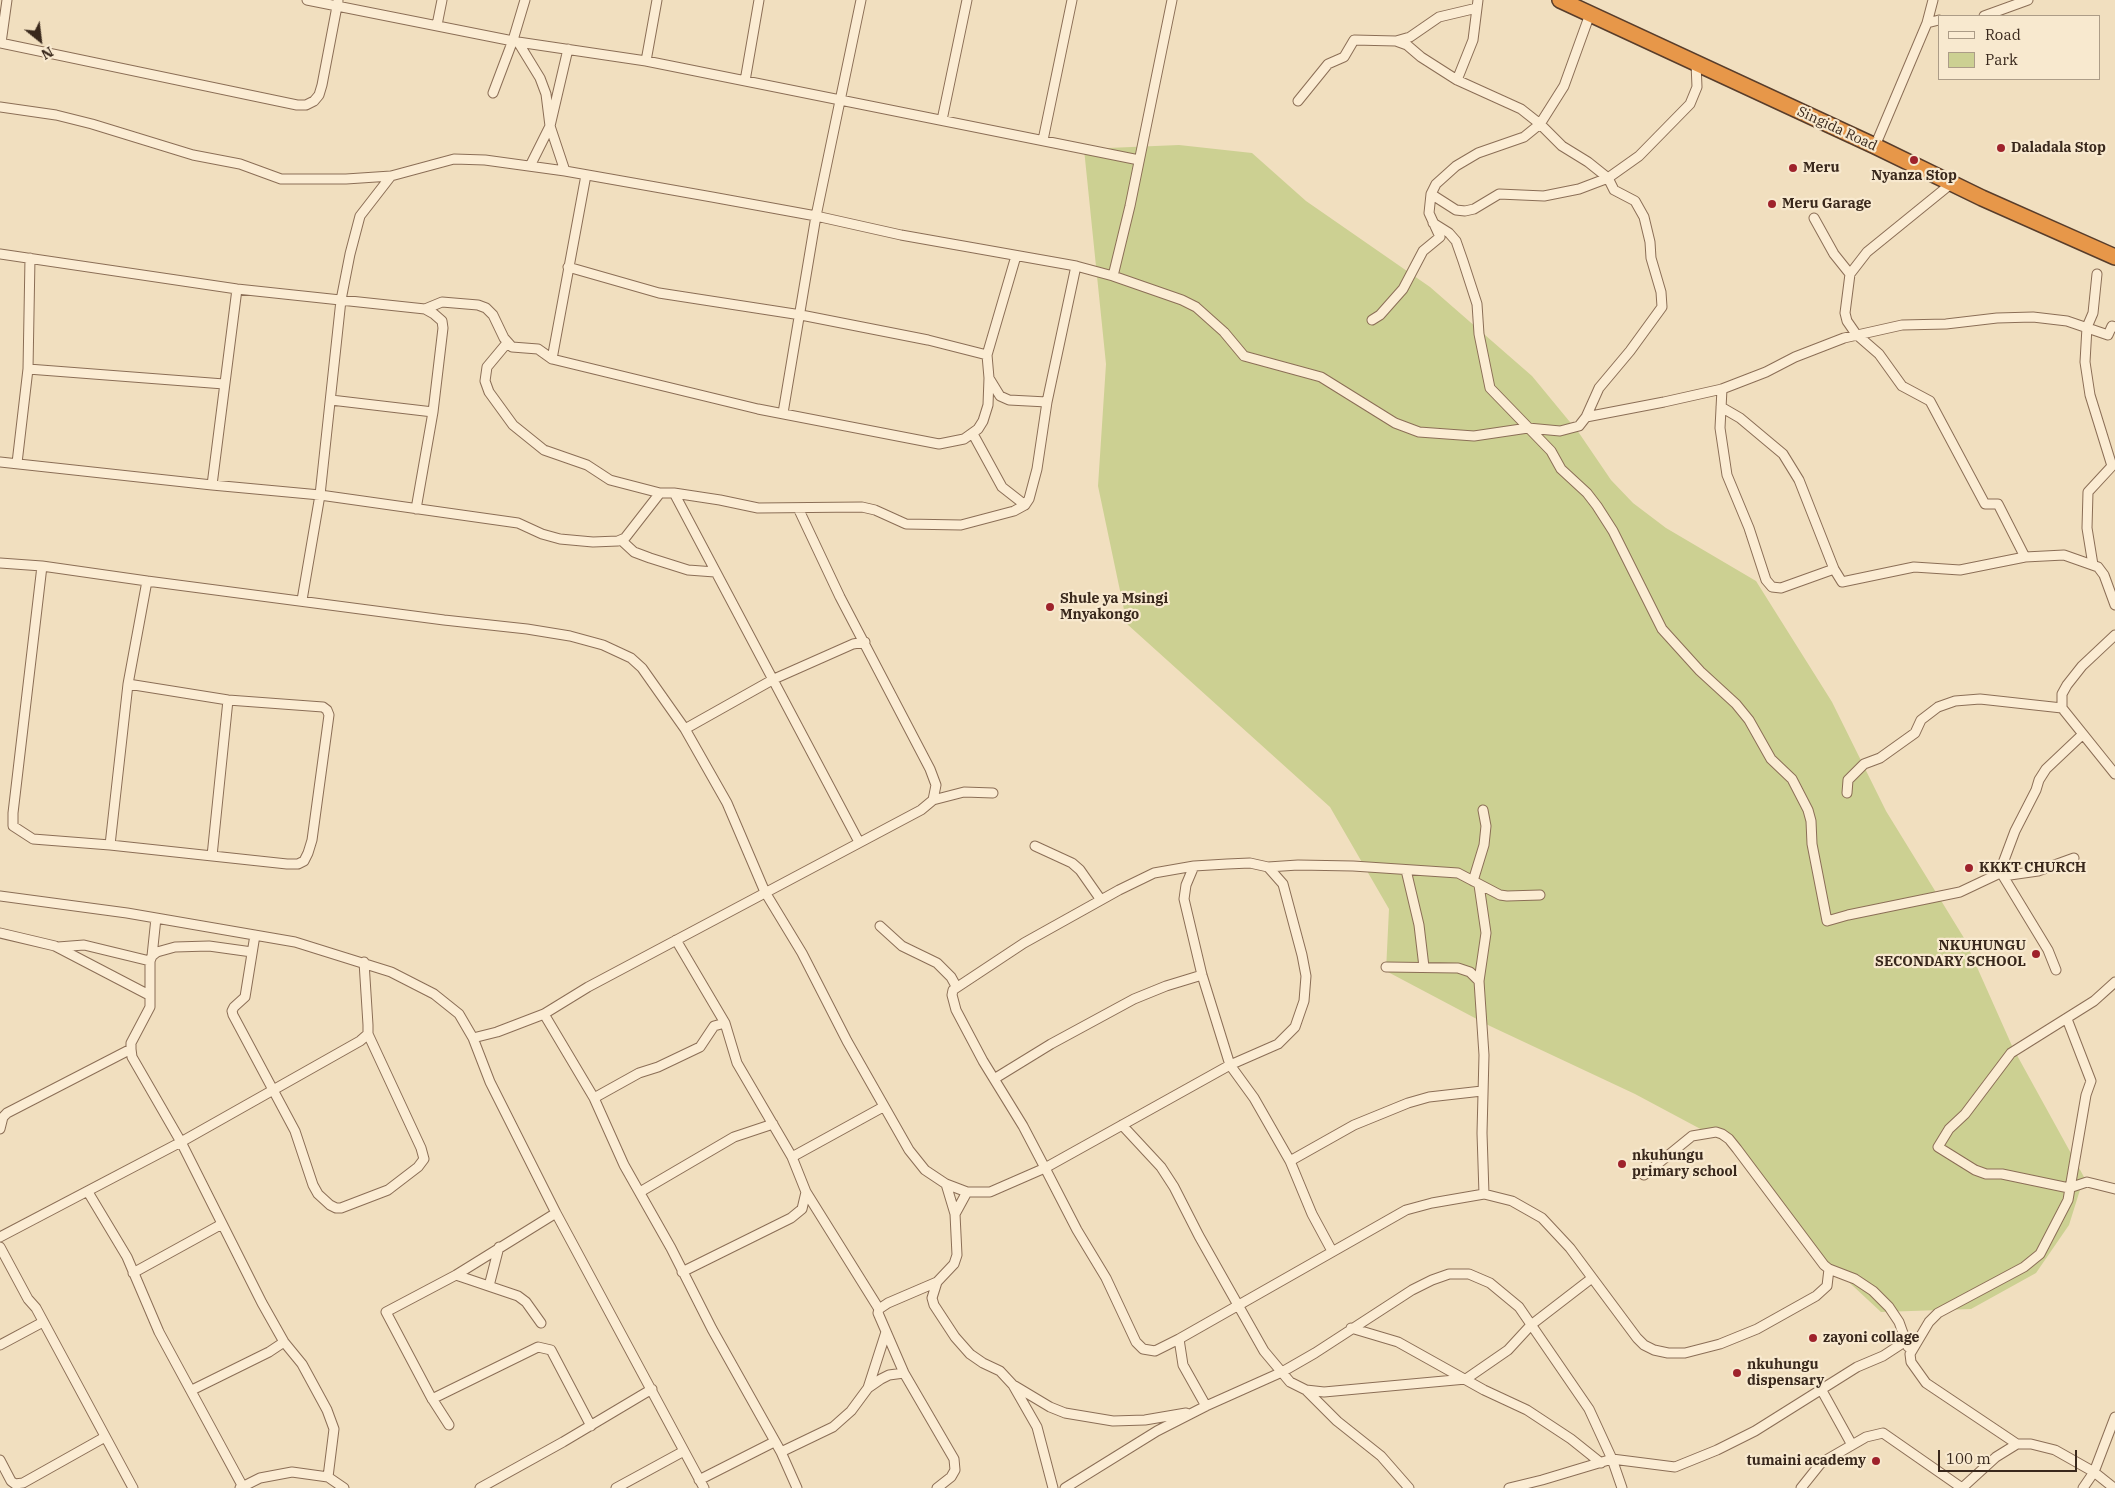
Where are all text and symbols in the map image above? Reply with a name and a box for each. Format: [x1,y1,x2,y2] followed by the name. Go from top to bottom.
[15,15,65,65] north arrow
[1938,15,2100,80] legend
[1985,25,2021,44] text: Road
[38,43,56,64] text: N
[1985,50,2018,69] text: Park
[1794,103,1880,155] street label: Singida Road
[2011,140,2106,156] place label: Daladala Stop
[1995,142,2007,154] marker: Daladala Stop
[1908,154,1920,166] marker: Nyanza Stop
[1803,160,1840,176] place label: Meru
[1787,162,1799,174] marker: Meru
[1871,168,1957,184] place label: Nyanza Stop
[1782,196,1871,212] place label: Meru Garage
[1766,198,1778,210] marker: Meru Garage
[1060,591,1168,624] place label: Shule ya Msingi Mnyakongo
[1044,601,1056,613] marker: Shule ya Msingi Mnyakongo
[1979,860,2086,876] place label: KKKT CHURCH
[1963,862,1975,874] marker: KKKT CHURCH
[1875,938,2026,970] place label: NKUHUNGU SECONDARY SCHOOL
[2030,948,2042,960] marker: NKUHUNGU SECONDARY SCHOOL
[1632,1148,1737,1180] place label: nkuhungu primary school
[1616,1158,1628,1170] marker: nkuhungu primary school
[1823,1330,1919,1346] place label: zayoni collage
[1807,1332,1819,1344] marker: zayoni collage
[1747,1357,1824,1390] place label: nkuhungu dispensary
[1731,1367,1743,1379] marker: nkuhungu dispensary
[1940,1440,2079,1472] scale bar
[1946,1449,1991,1468] text: 100 m
[1747,1453,1866,1469] place label: tumaini academy
[1870,1455,1882,1467] marker: tumaini academy

